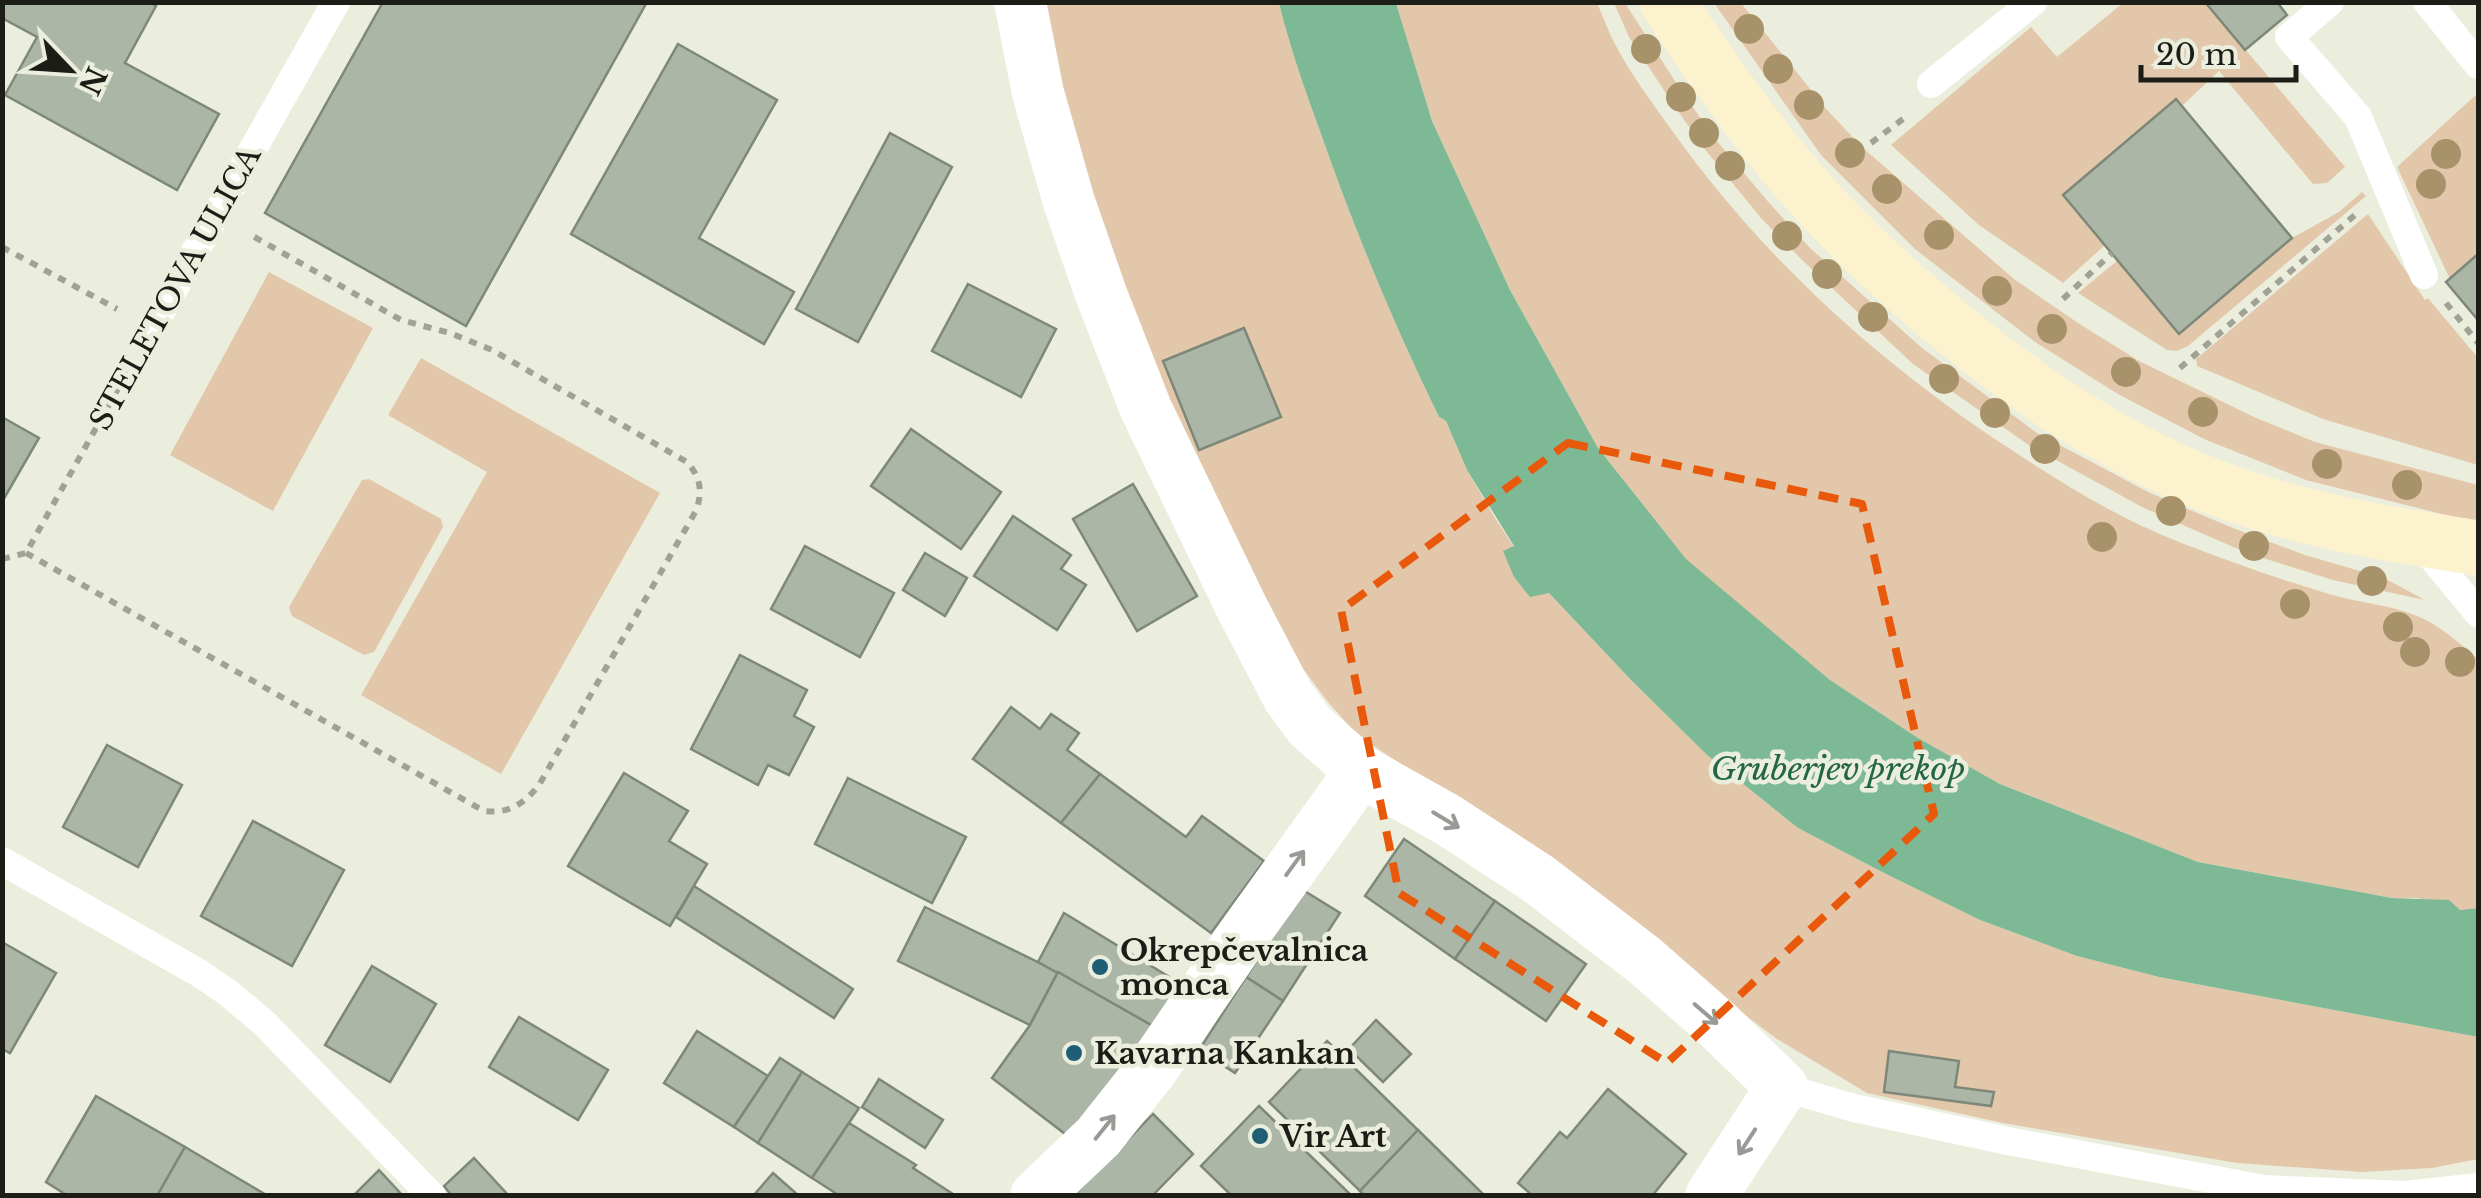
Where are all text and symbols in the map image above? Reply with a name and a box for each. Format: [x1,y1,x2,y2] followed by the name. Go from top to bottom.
[20,20,120,120] north arrow
[2141,20,2296,82] scale bar
[2156,36,2237,73] text: 20 m
[71,61,114,100] text: N
[82,139,269,436] street label: STELETOVA ULICA
[1711,749,1965,789] water label: Gruberjev prekop
[1431,810,1460,830] one-way arrow
[1284,850,1305,878] one-way arrow
[1120,932,1368,1003] place label: Okrepčevalnica monca
[1089,956,1111,978] marker: Okrepčevalnica monca
[1693,1002,1718,1025] one-way arrow
[1094,1035,1355,1072] place label: Kavarna Kankan
[1063,1042,1085,1064] marker: Kavarna Kankan
[1094,1115,1116,1141] one-way arrow
[1279,1118,1387,1155] place label: Vir Art
[1249,1125,1271,1147] marker: Vir Art
[1737,1127,1758,1155] one-way arrow

